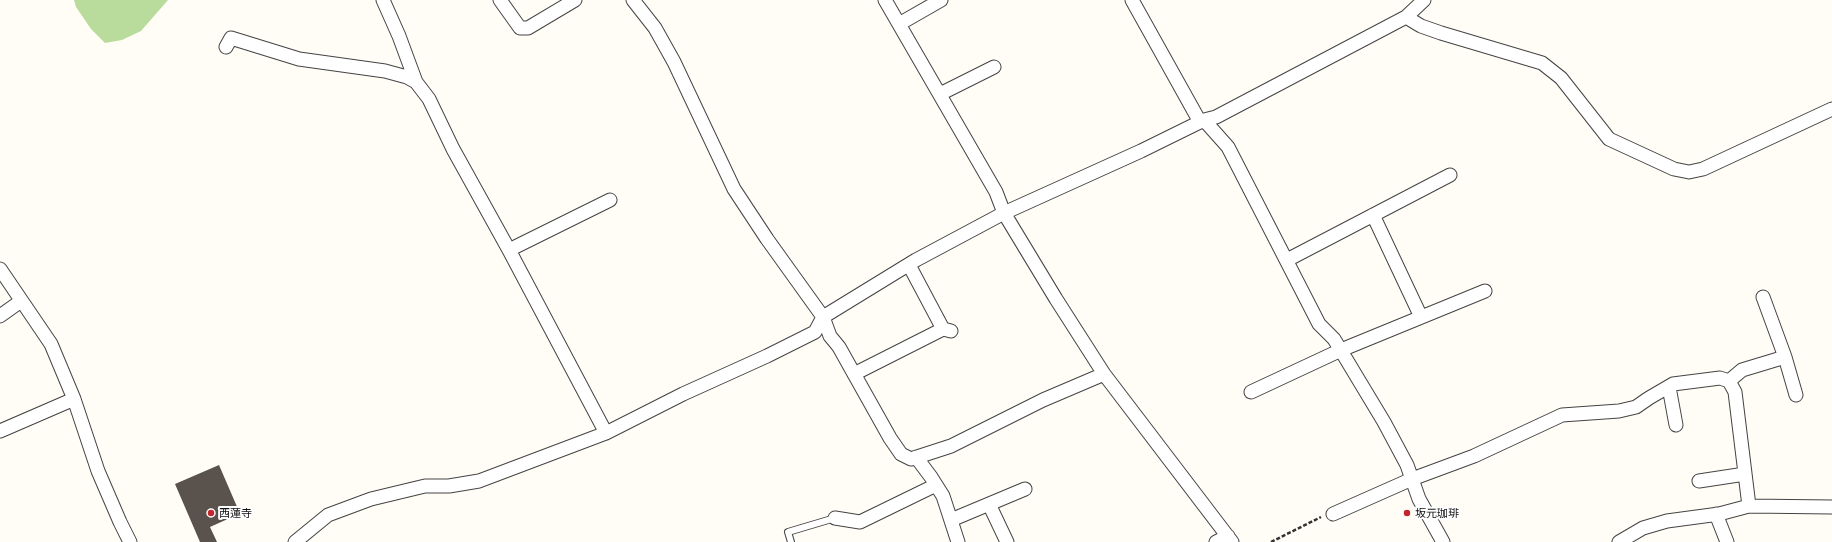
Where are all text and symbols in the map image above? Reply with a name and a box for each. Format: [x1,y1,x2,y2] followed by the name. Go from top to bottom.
[219,506,252,520] place label: 西蓮寺
[1415,506,1459,520] place label: 坂元珈琲
[206,508,216,518] marker: 西蓮寺
[1402,508,1412,518] marker: 坂元珈琲

